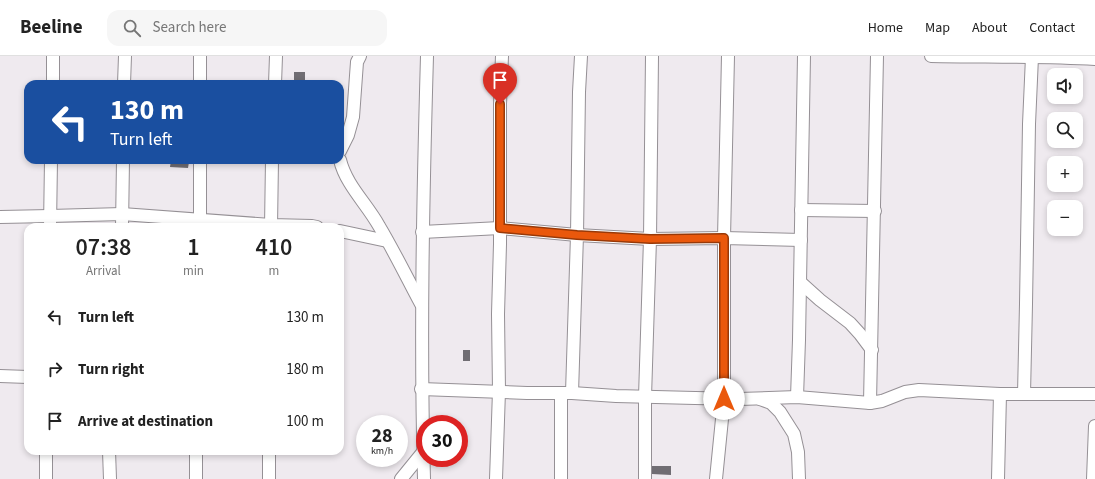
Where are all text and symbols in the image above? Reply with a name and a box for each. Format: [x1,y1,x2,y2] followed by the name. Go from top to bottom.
[107,10,387,46] search box
[20,14,83,41] text: Beeline
[121,17,143,39] icon: search
[153,17,227,38] text: Search here
[868,18,903,38] text: Home
[925,18,950,38] text: Map
[972,18,1007,38] text: About
[1029,18,1075,38] text: Contact
[483,63,517,104] pin
[1047,68,1083,236] map controls
[1047,68,1083,104] button: sound
[489,69,511,91] icon: arrive
[110,90,184,130] text: 130 m
[44,96,96,148] icon: left
[1047,112,1083,148] button: search
[110,127,172,152] text: Turn left
[1047,156,1083,192] button: +
[1047,200,1083,236] button: −
[76,230,131,265] text: 07:38
[187,230,200,265] text: 1
[256,230,292,265] text: 410
[86,262,121,280] text: Arrival
[183,262,204,280] text: min
[269,262,279,280] text: m
[44,306,66,328] icon: left
[78,307,134,328] text: Turn left
[286,307,324,328] text: 130 m
[44,358,66,380] icon: right
[78,359,144,380] text: Turn right
[286,359,324,380] text: 180 m
[703,378,745,420] position arrow
[44,410,66,432] icon: arrive
[78,411,213,432] text: Arrive at destination
[286,411,324,432] text: 100 m
[416,415,468,467] speed limit sign: 30
[371,422,393,450] text: 28
[371,444,393,458] text: km/h

